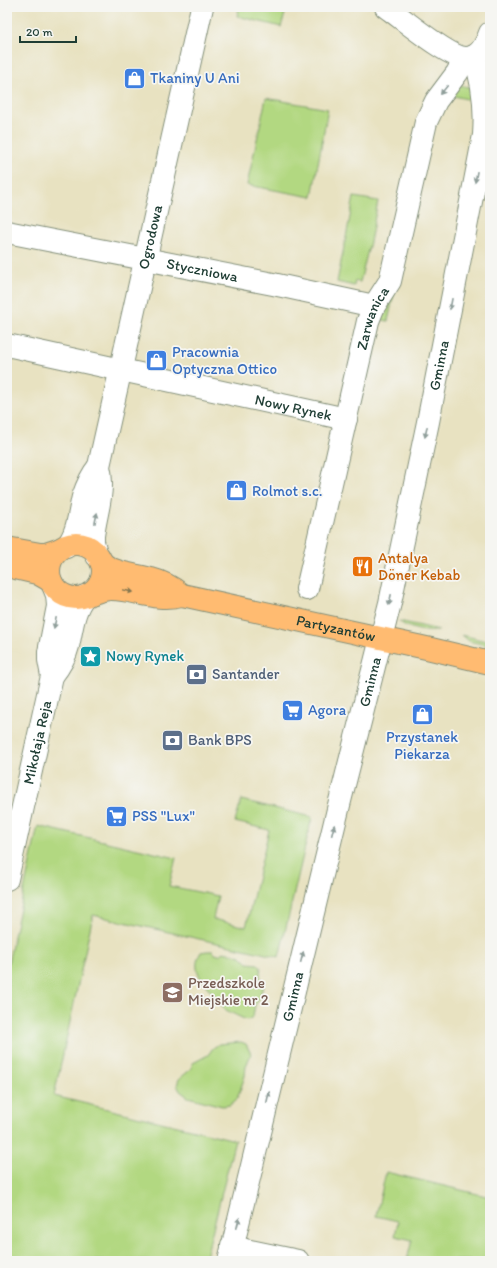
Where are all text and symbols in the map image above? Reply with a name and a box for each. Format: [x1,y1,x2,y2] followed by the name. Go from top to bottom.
[20,18,76,44] scale bar
[26,25,53,39] text: 20 m
[122,65,148,91] shop icon: Tkaniny U Ani
[150,69,240,87] place label: Tkaniny U Ani
[440,85,448,96] one-way arrow
[472,171,478,183] one-way arrow
[134,203,166,271] street label: Ogrodowa
[165,254,240,286] street label: Styczniowa
[353,283,393,352] street label: Zarwanica
[447,298,453,310] one-way arrow
[425,338,453,392] street label: Gminna
[172,343,277,378] place label: Pracownia Optyczna Ottico
[144,348,170,374] shop icon: Pracownia Optyczna Ottico
[253,390,334,425] street label: Nowy Rynek
[422,426,428,438] one-way arrow
[223,478,249,504] shop icon: Rolmot s.c.
[252,482,323,500] place label: Rolmot s.c.
[94,512,100,524] one-way arrow
[378,549,460,584] place label: Antalya Döner Kebab
[349,554,375,580] restaurant icon: Antalya Döner Kebab
[122,589,134,595] one-way arrow
[387,594,393,606] one-way arrow
[295,611,377,646] street label: Partyzantów
[52,617,58,629] one-way arrow
[77,643,103,669] place icon: Nowy Rynek
[106,647,184,665] place label: Nowy Rynek
[355,655,385,709] street label: Gminna
[184,661,210,687] bank icon: Santander
[212,665,280,683] place label: Santander
[279,697,305,723] supermarket icon: Agora
[19,698,55,786] street label: Mikołaja Reja
[308,701,347,719] place label: Agora
[409,701,435,727] shop icon: Przystanek Piekarza
[159,727,185,753] bank icon: Bank BPS
[386,728,458,763] place label: Przystanek Piekarza
[188,731,252,749] place label: Bank BPS
[103,803,129,829] supermarket icon: PSS "Lux"
[132,807,195,825] place label: PSS "Lux"
[330,824,336,837] one-way arrow
[299,950,305,962] one-way arrow
[278,969,308,1023] street label: Gminna
[188,974,269,1009] place label: Przedszkole Miejskie nr 2
[160,979,186,1005] school or university icon: Przedszkole Miejskie nr 2
[266,1091,272,1103] one-way arrow
[235,1217,241,1229] one-way arrow

